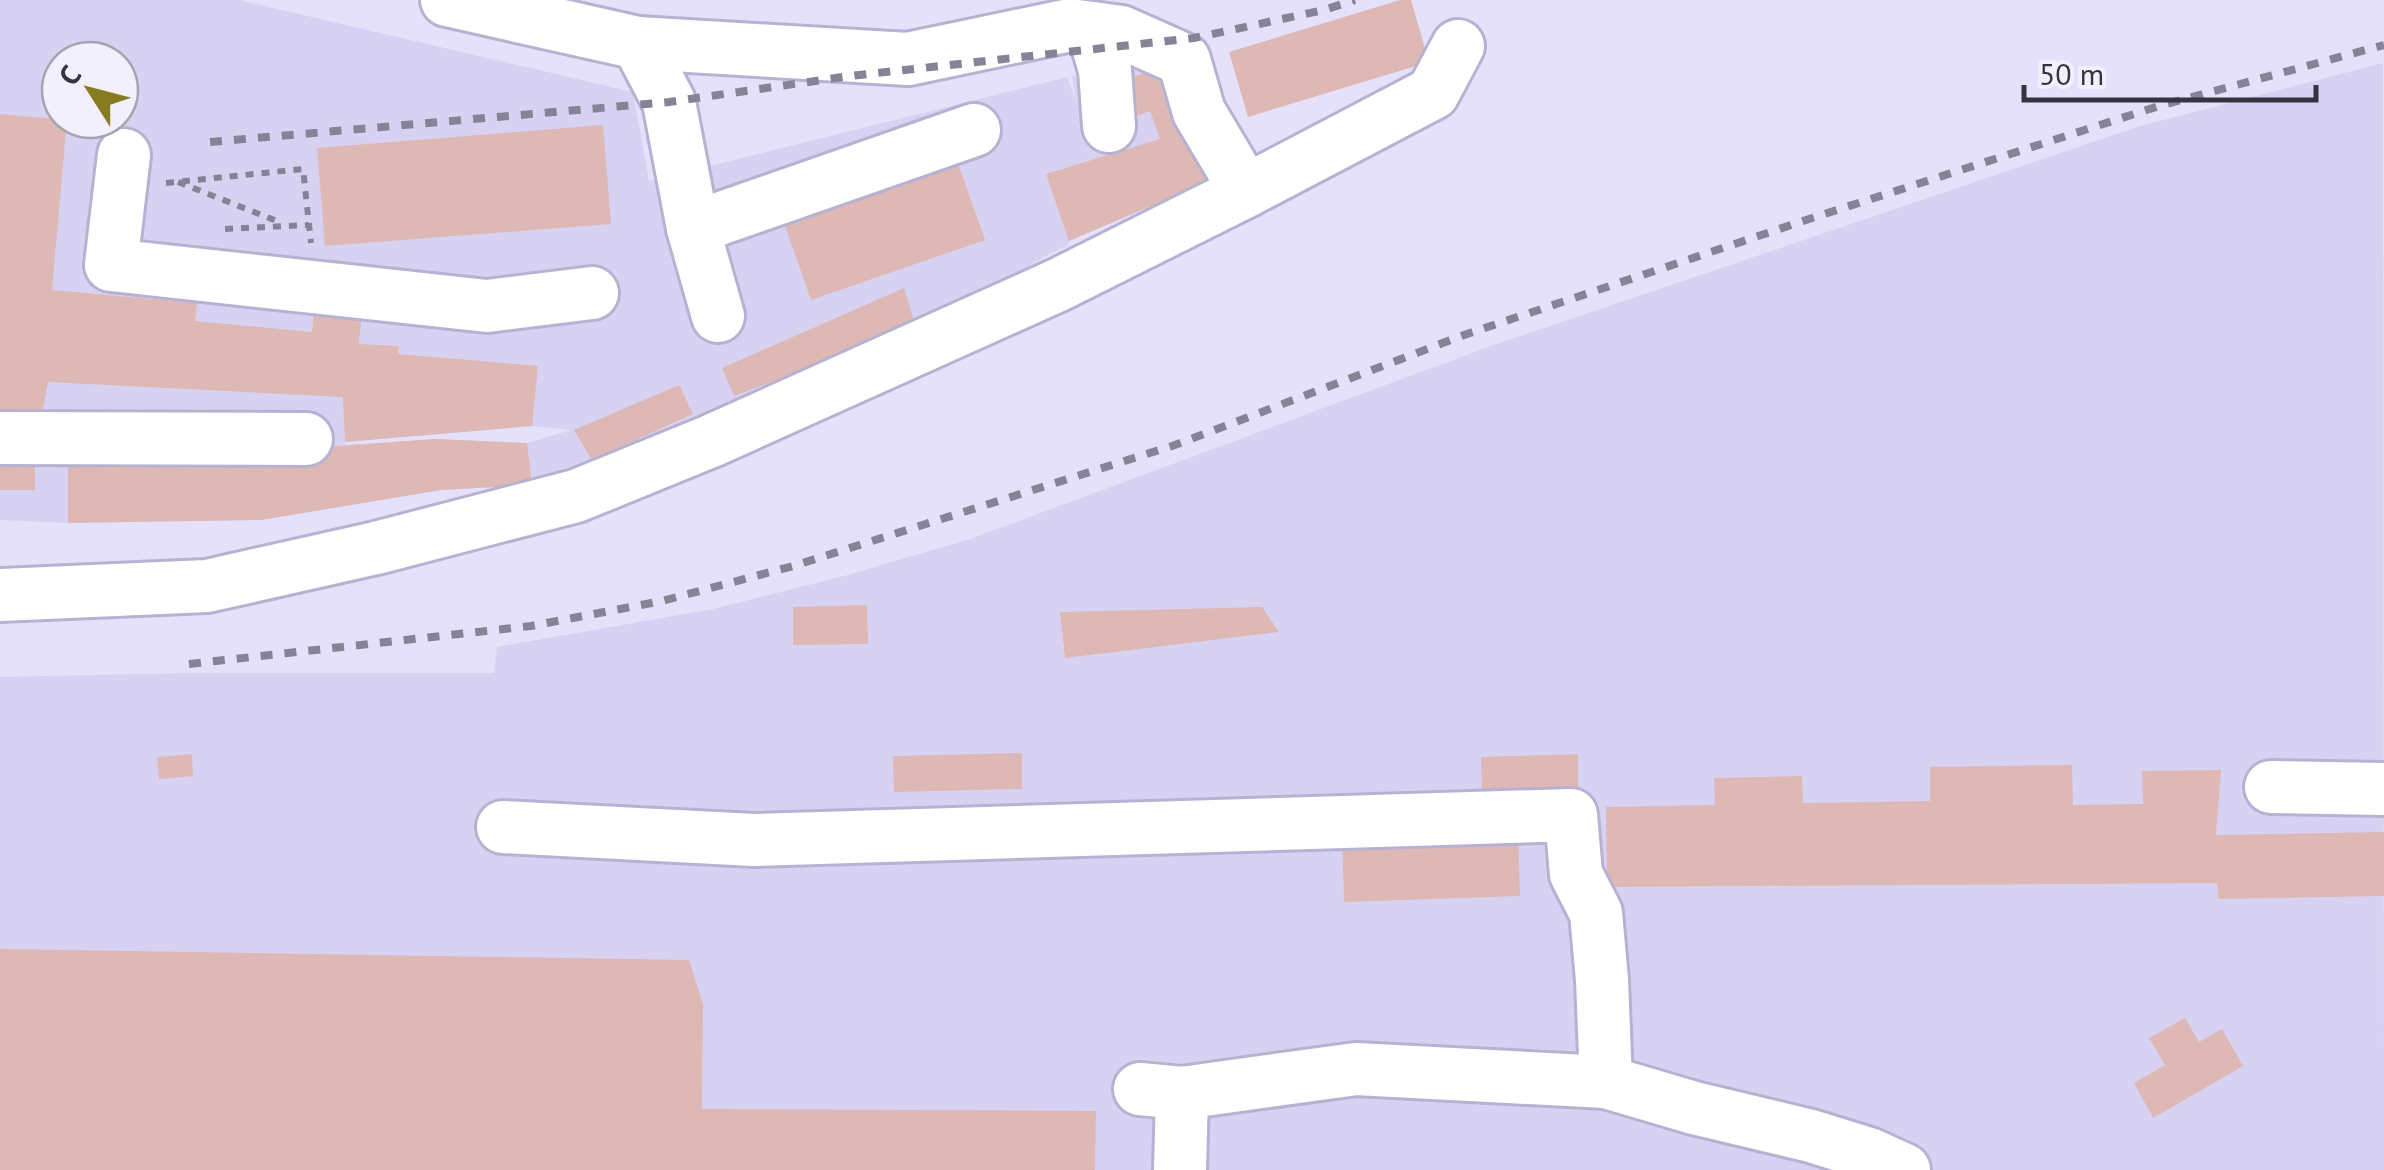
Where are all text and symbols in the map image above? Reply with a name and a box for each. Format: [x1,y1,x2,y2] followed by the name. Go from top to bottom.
[40,40,140,140] north arrow
[2024,40,2316,102] scale bar
[2039,54,2104,93] text: 50 m
[50,58,89,92] text: С

